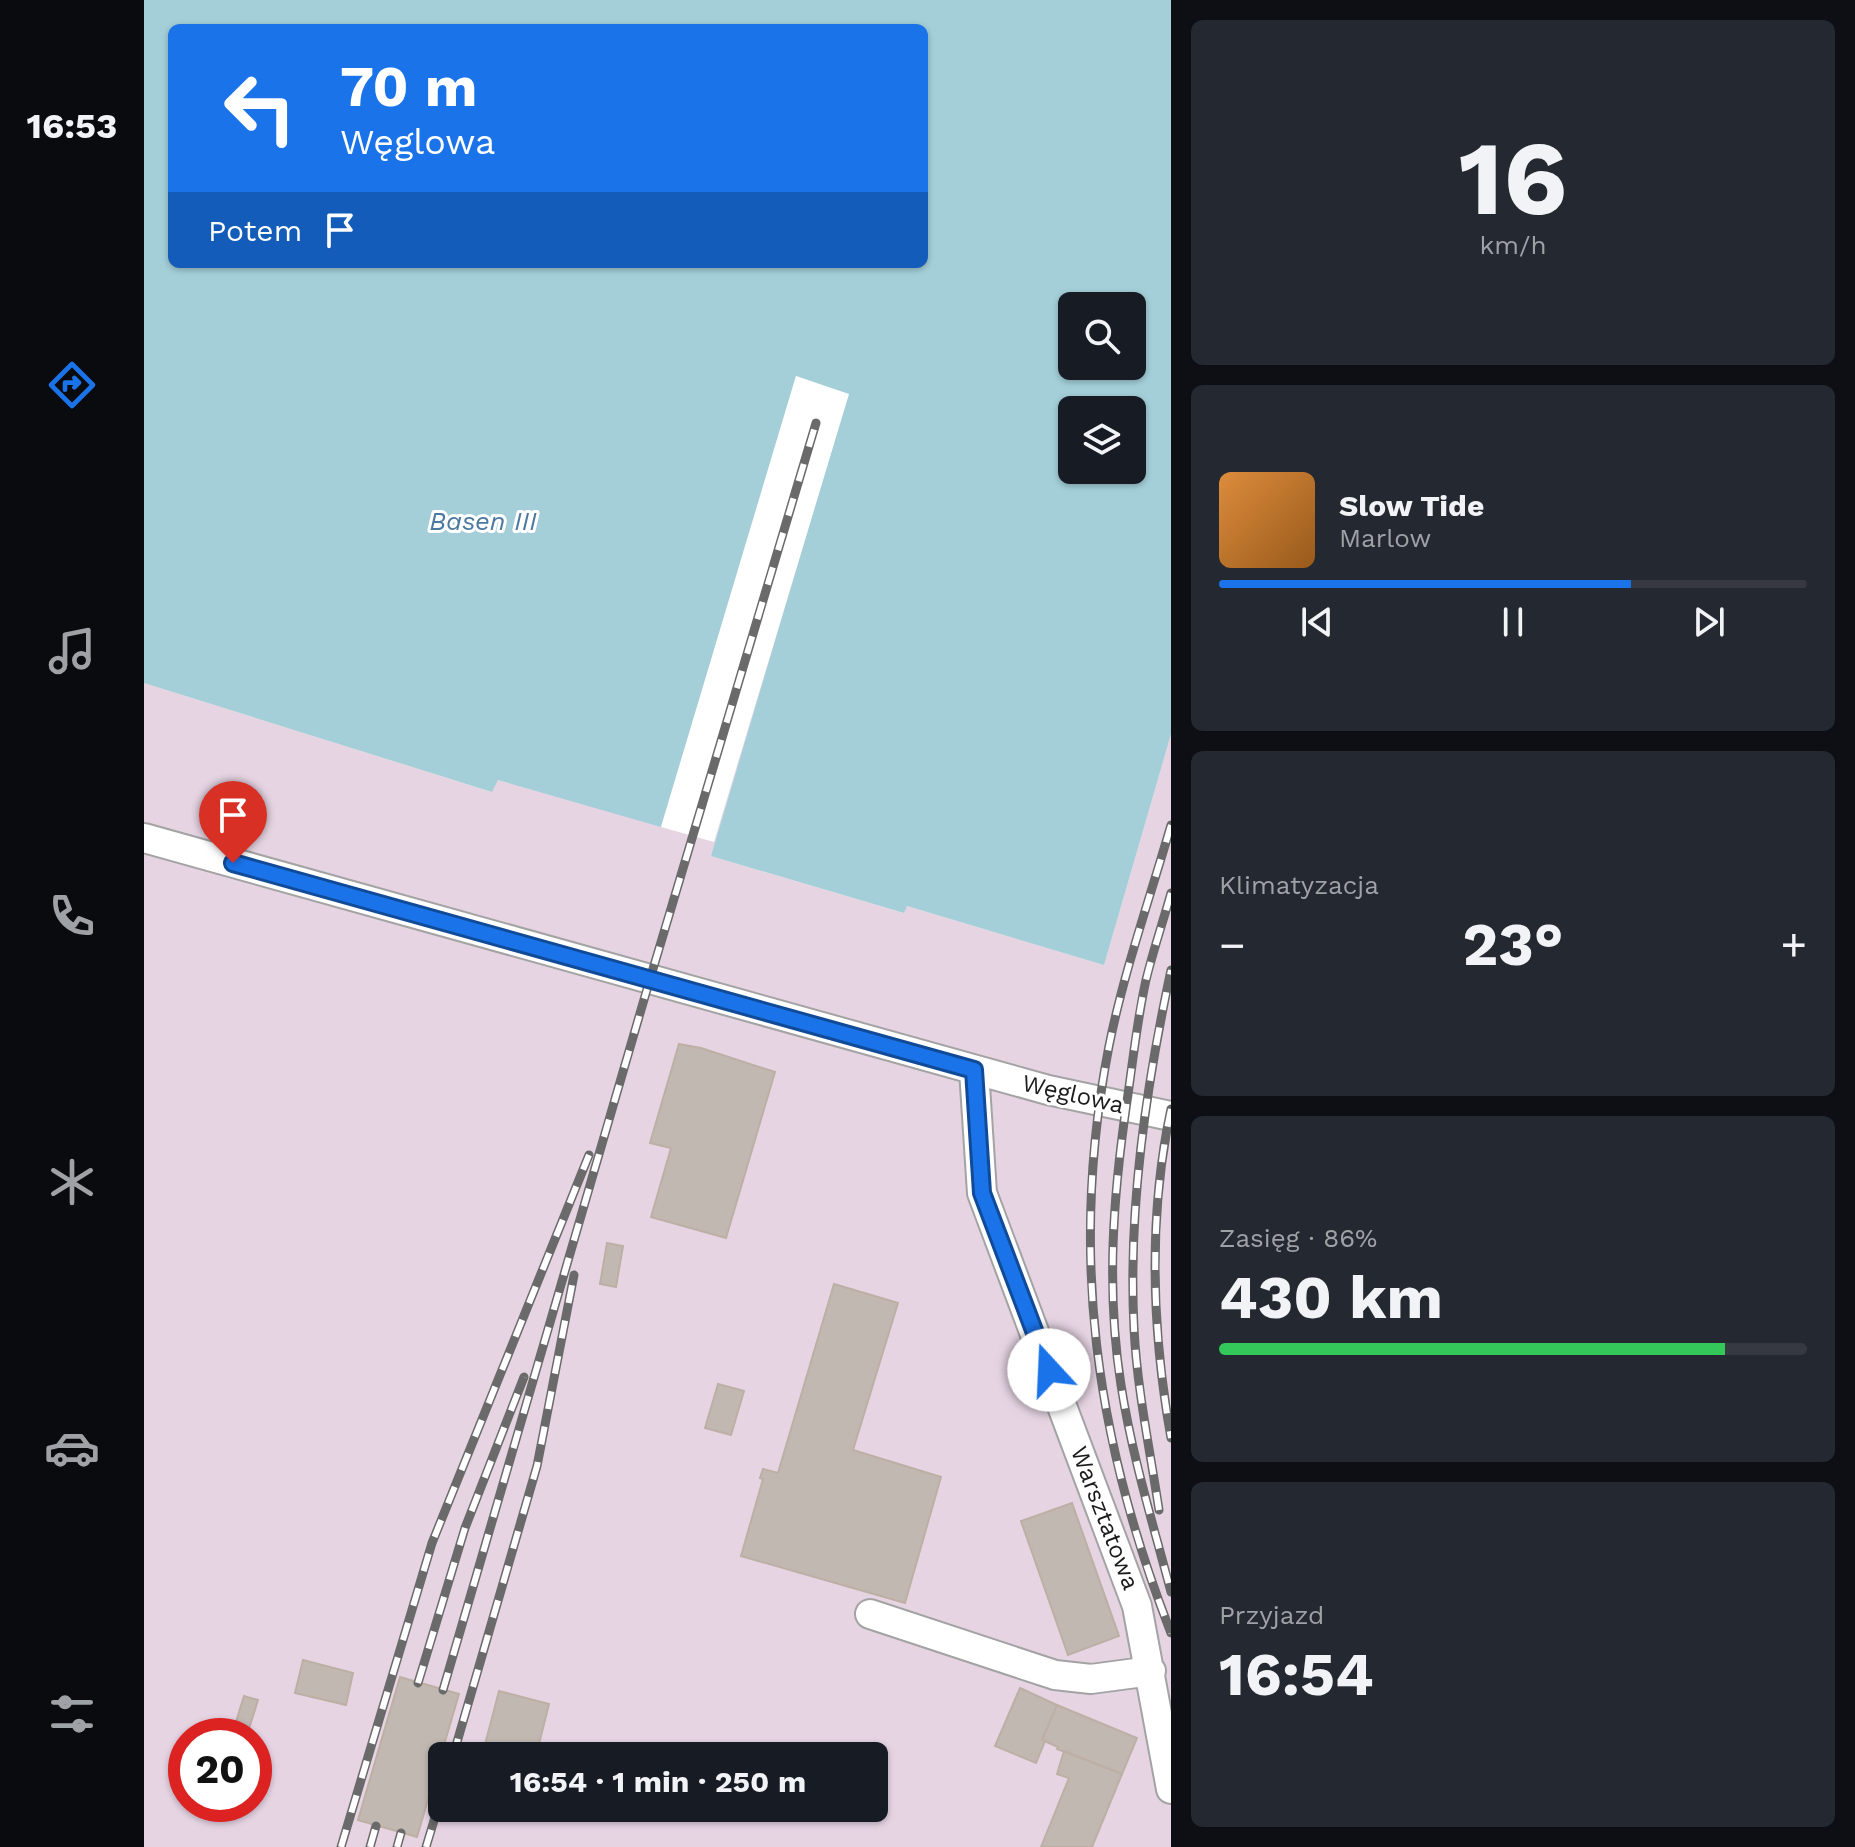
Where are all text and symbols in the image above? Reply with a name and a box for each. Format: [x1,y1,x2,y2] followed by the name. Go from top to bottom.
[340,54,477,120] text: 70 m
[208,56,312,160] icon: left
[27,105,117,147] text: 16:53
[1459,117,1567,239] text: 16
[340,121,495,163] text: Węglowa
[318,208,362,252] icon: arrive
[208,213,302,248] text: Potem
[1480,230,1546,260] text: km/h
[1058,292,1146,484] map controls
[1058,292,1146,380] button: search
[44,357,100,413] icon: directions
[1058,396,1146,484] button: layers
[1339,488,1484,523] text: Slow Tide
[429,506,537,536] water label: Basen III
[1339,523,1431,553] text: Marlow
[1295,600,1339,644] icon: previous
[1491,600,1535,644] icon: pause
[1687,600,1731,644] icon: next
[44,623,100,679] icon: music
[199,781,267,863] pin
[211,793,255,837] icon: arrive
[1219,870,1379,900] text: Klimatyzacja
[44,888,100,944] icon: phone
[1462,909,1564,980] text: 23°
[1219,919,1246,971] text: −
[1780,919,1807,971] text: +
[1019,1069,1127,1119] street label: Węglowa
[44,1154,100,1210] icon: climate
[1219,1223,1377,1253] text: Zasięg · 86%
[1219,1262,1443,1333] text: 430 km
[1007,1328,1091,1412] position arrow
[44,1420,100,1476] icon: car
[1065,1442,1145,1594] street label: Warsztatowa
[1219,1600,1324,1630] text: Przyjazd
[1219,1639,1374,1710] text: 16:54
[44,1686,100,1742] icon: filters
[168,1718,272,1822] speed limit sign: 20
[510,1764,806,1799] text: 16:54 · 1 min · 250 m

